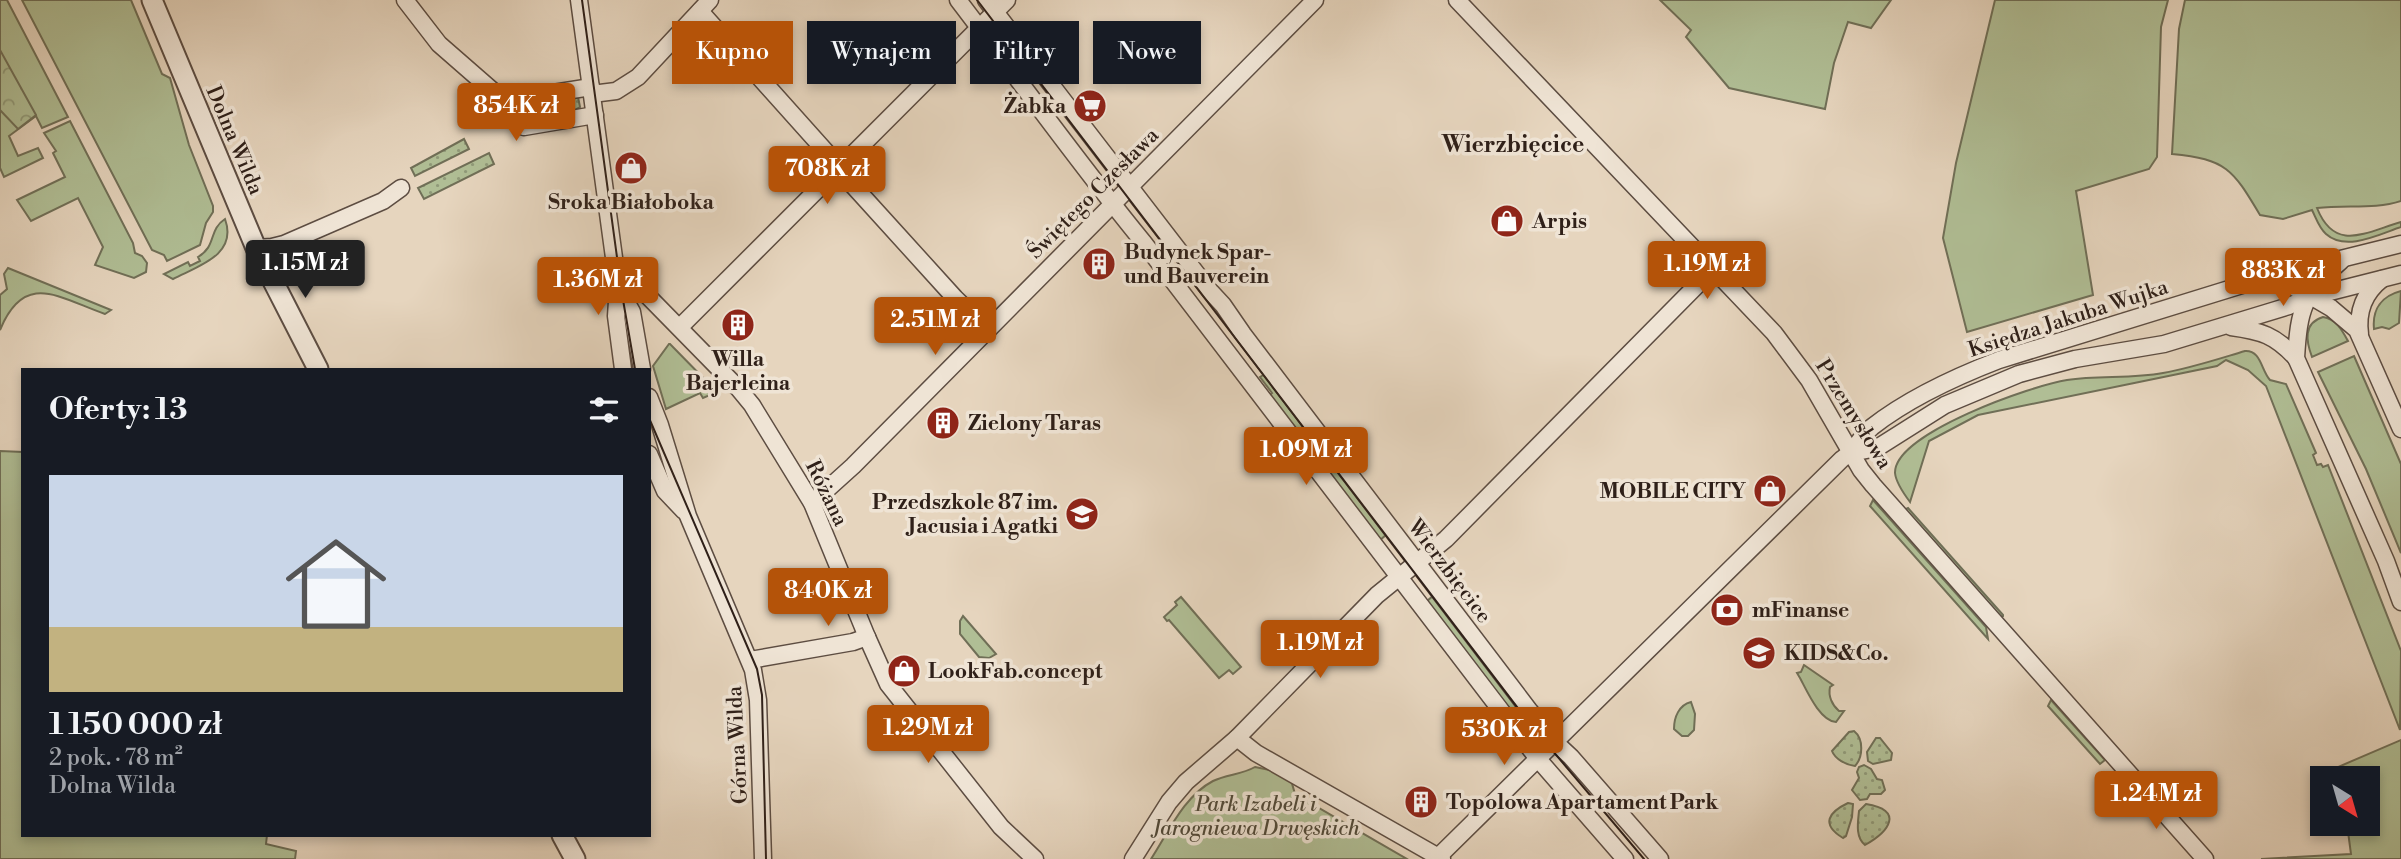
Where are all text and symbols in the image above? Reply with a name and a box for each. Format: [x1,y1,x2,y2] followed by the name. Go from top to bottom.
[672,21,793,84] chip: Kupno
[807,21,956,84] chip: Wynajem
[970,21,1079,84] chip: Filtry
[1093,21,1201,84] chip: Nowe
[199,82,269,199] street label: Dolna Wilda
[451,83,581,143] pin: 854K zł
[1071,87,1109,125] supermarket icon: Żabka
[1004,91,1067,120] place label: Żabka
[473,92,559,120] text: 854K zł
[1021,120,1165,265] street label: Świętego Czesława
[1441,131,1584,159] district label: Wierzbięcice
[762,146,892,206] pin: 708K zł
[612,149,650,187] shop icon: Sroka Białoboka
[784,155,870,183] text: 708K zł
[548,190,715,216] place label: Sroka Białoboka
[1488,202,1526,240] shop icon: Arpis
[1531,209,1587,235] place label: Arpis
[233,240,377,300] pin: 1.15M zł
[1124,240,1271,290] place label: Budynek Spar- und Bauverein
[1635,242,1779,301] pin: 1.19M zł
[1080,245,1118,283] building icon: Budynek Spar- und Bauverein
[2218,248,2348,308] pin: 883K zł
[262,249,348,277] text: 1.15M zł
[1664,250,1750,278] text: 1.19M zł
[2241,257,2325,285] text: 883K zł
[526,258,670,317] pin: 1.36M zł
[553,266,643,294] text: 1.36M zł
[1965,274,2172,364] street label: Księdza Jakuba Wujka
[863,298,1007,357] pin: 2.51M zł
[719,306,757,344] building icon: Willa Bajerleina
[890,306,980,334] text: 2.51M zł
[686,347,791,397] place label: Willa Bajerleina
[1809,355,1897,475] street label: Przemysłowa
[49,391,188,429] text: Oferty: 13
[585,391,623,429] icon: filters
[924,404,962,442] building icon: Zielony Taras
[968,411,1101,437] place label: Zielony Taras
[1234,428,1378,487] pin: 1.09M zł
[1260,436,1352,464] text: 1.09M zł
[799,456,853,531] street label: Różana
[1751,472,1789,510] shop icon: MOBILE CITY
[1599,479,1746,505] place label: MOBILE CITY
[872,490,1058,540] place label: Przedszkole 87 im. Jacusia i Agatki
[1063,495,1101,533] school or university icon: Przedszkole 87 im. Jacusia i Agatki
[1401,514,1497,629] street label: Wierzbięcice
[273,521,399,647] icon: home
[763,568,893,628] pin: 840K zł
[784,577,872,605] text: 840K zł
[1708,591,1746,629] bank icon: mFinanse
[1752,598,1849,624] place label: mFinanse
[1248,620,1392,680] pin: 1.19M zł
[1277,629,1363,657] text: 1.19M zł
[1740,634,1778,672] school or university icon: KIDS&Co.
[1784,641,1888,667] place label: KIDS&Co.
[885,652,923,690] shop icon: LookFab.concept
[928,659,1103,685] place label: LookFab.concept
[722,685,754,805] street label: Górna Wilda
[49,706,222,744] text: 1 150 000 zł
[856,706,1000,765] pin: 1.29M zł
[1439,708,1569,767] pin: 530K zł
[883,714,973,742] text: 1.29M zł
[1461,716,1547,744] text: 530K zł
[49,744,183,772] text: 2 pok. · 78 m²
[2310,766,2380,836] north arrow
[2310,766,2380,836] map controls
[49,772,176,800] text: Dolna Wilda
[2084,772,2228,831] pin: 1.24M zł
[2110,780,2202,808] text: 1.24M zł
[1402,783,1440,821] building icon: Topolowa Apartament Park
[1446,790,1719,816] place label: Topolowa Apartament Park
[1150,792,1360,842] park label: Park Izabeli i Jarogniewa Drwęskich

